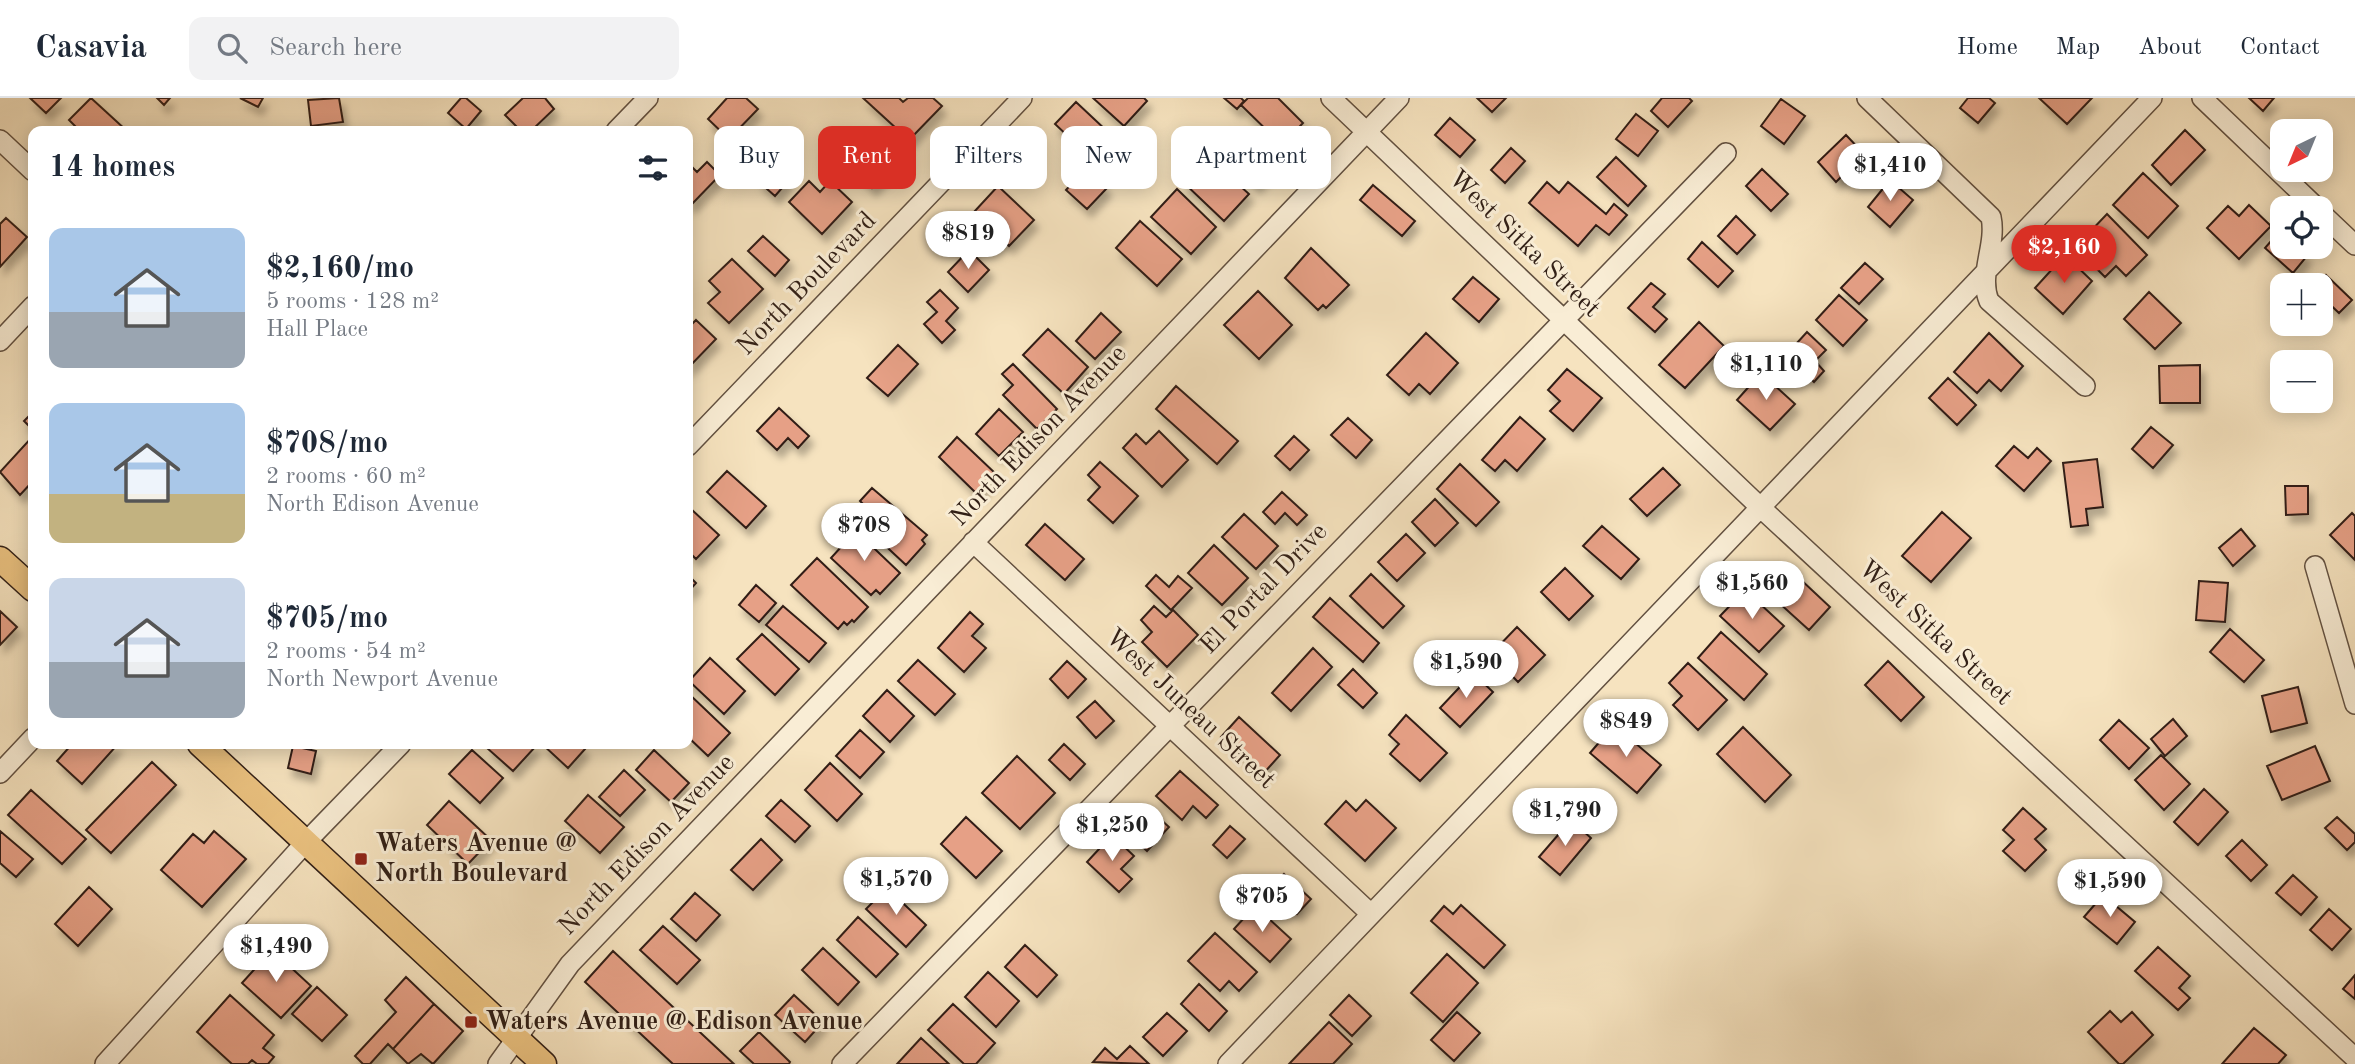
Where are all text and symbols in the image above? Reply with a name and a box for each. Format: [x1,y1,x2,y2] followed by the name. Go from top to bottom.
[189,17,679,80] search box
[213,29,251,67] icon: search
[35,32,147,65] text: Casavia
[269,35,402,61] text: Search here
[1957,36,2018,60] text: Home
[2056,36,2100,60] text: Map
[2138,36,2202,60] text: About
[2240,36,2320,60] text: Contact
[2270,119,2333,182] north arrow
[2270,119,2333,413] map controls
[714,126,804,189] chip: Buy
[818,126,916,189] chip: Rent
[930,126,1047,189] chip: Filters
[1061,126,1157,189] chip: New
[1171,126,1331,189] chip: Apartment
[1833,144,1947,203] pin: $1,410
[634,149,672,187] icon: filters
[49,153,175,183] text: 14 homes
[1853,154,1927,177] text: $1,410
[1443,165,1605,323] street label: West Sitka Street
[2270,196,2333,259] button: locate
[732,207,882,361] street label: North Boulevard
[927,212,1009,271] pin: $819
[941,222,995,245] text: $819
[2007,226,2121,285] pin: $2,160
[2027,236,2101,259] text: $2,160
[266,254,414,284] text: $2,160/mo
[105,256,189,340] icon: home
[2270,273,2333,336] button: +
[266,290,439,313] text: 5 rooms · 128 m²
[266,318,368,341] text: Hall Place
[946,340,1132,532] street label: North Edison Avenue
[1709,342,1823,402] pin: $1,110
[2270,350,2333,413] button: −
[1729,353,1803,376] text: $1,110
[266,429,388,459] text: $708/mo
[105,431,189,515] icon: home
[266,465,426,488] text: 2 rooms · 60 m²
[266,493,479,516] text: North Edison Avenue
[823,504,905,563] pin: $708
[837,514,891,537] text: $708
[1195,519,1333,659] street label: El Portal Drive
[1853,555,2017,711] street label: West Sitka Street
[1695,561,1809,621] pin: $1,560
[1715,572,1789,595] text: $1,560
[266,604,388,634] text: $705/mo
[105,606,189,690] icon: home
[1100,624,1280,794] street label: West Juneau Street
[266,640,426,663] text: 2 rooms · 54 m²
[1409,640,1523,700] pin: $1,590
[1429,651,1503,674] text: $1,590
[266,668,498,691] text: North Newport Avenue
[1585,700,1667,759] pin: $849
[1599,710,1653,733] text: $849
[554,749,740,941] street label: North Edison Avenue
[1508,788,1622,848] pin: $1,790
[1528,799,1602,822] text: $1,790
[1055,804,1169,863] pin: $1,250
[1075,814,1149,837] text: $1,250
[375,831,577,887] place label: Waters Avenue @ North Boulevard
[353,851,369,867] marker: Waters Avenue @ North Boulevard
[839,858,953,917] pin: $1,570
[2053,860,2167,919] pin: $1,590
[859,868,933,891] text: $1,570
[2073,870,2147,893] text: $1,590
[1221,874,1303,934] pin: $705
[1235,885,1289,908] text: $705
[219,924,333,984] pin: $1,490
[239,935,313,958] text: $1,490
[485,1009,863,1035] place label: Waters Avenue @ Edison Avenue
[463,1014,479,1030] marker: Waters Avenue @ Edison Avenue

